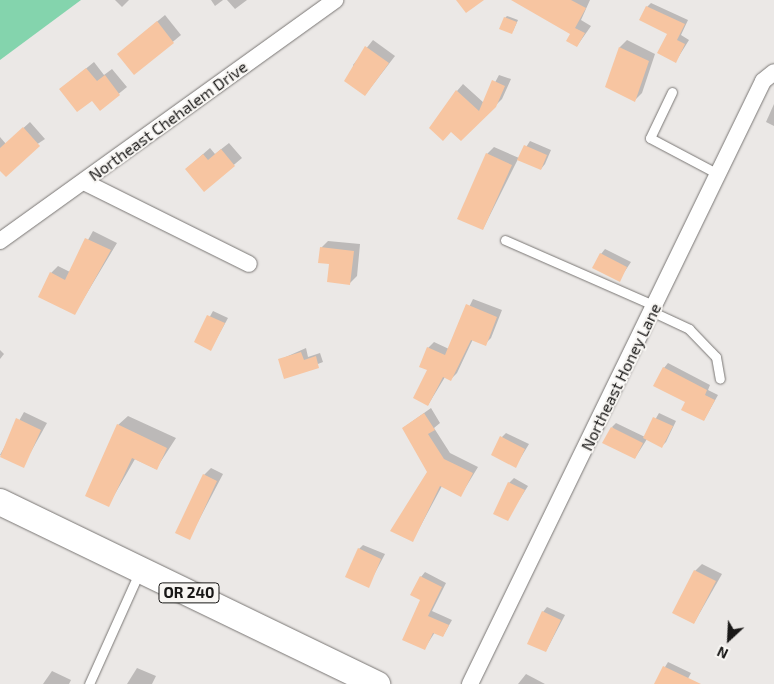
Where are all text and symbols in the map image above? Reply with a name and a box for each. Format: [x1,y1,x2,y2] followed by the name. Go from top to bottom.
[85,57,251,185] street label: Northeast Chehalem Drive
[577,300,665,454] street label: Northeast Honey Lane
[158,580,220,606] road number: OR 240
[704,614,754,664] north arrow
[714,643,731,663] text: N

